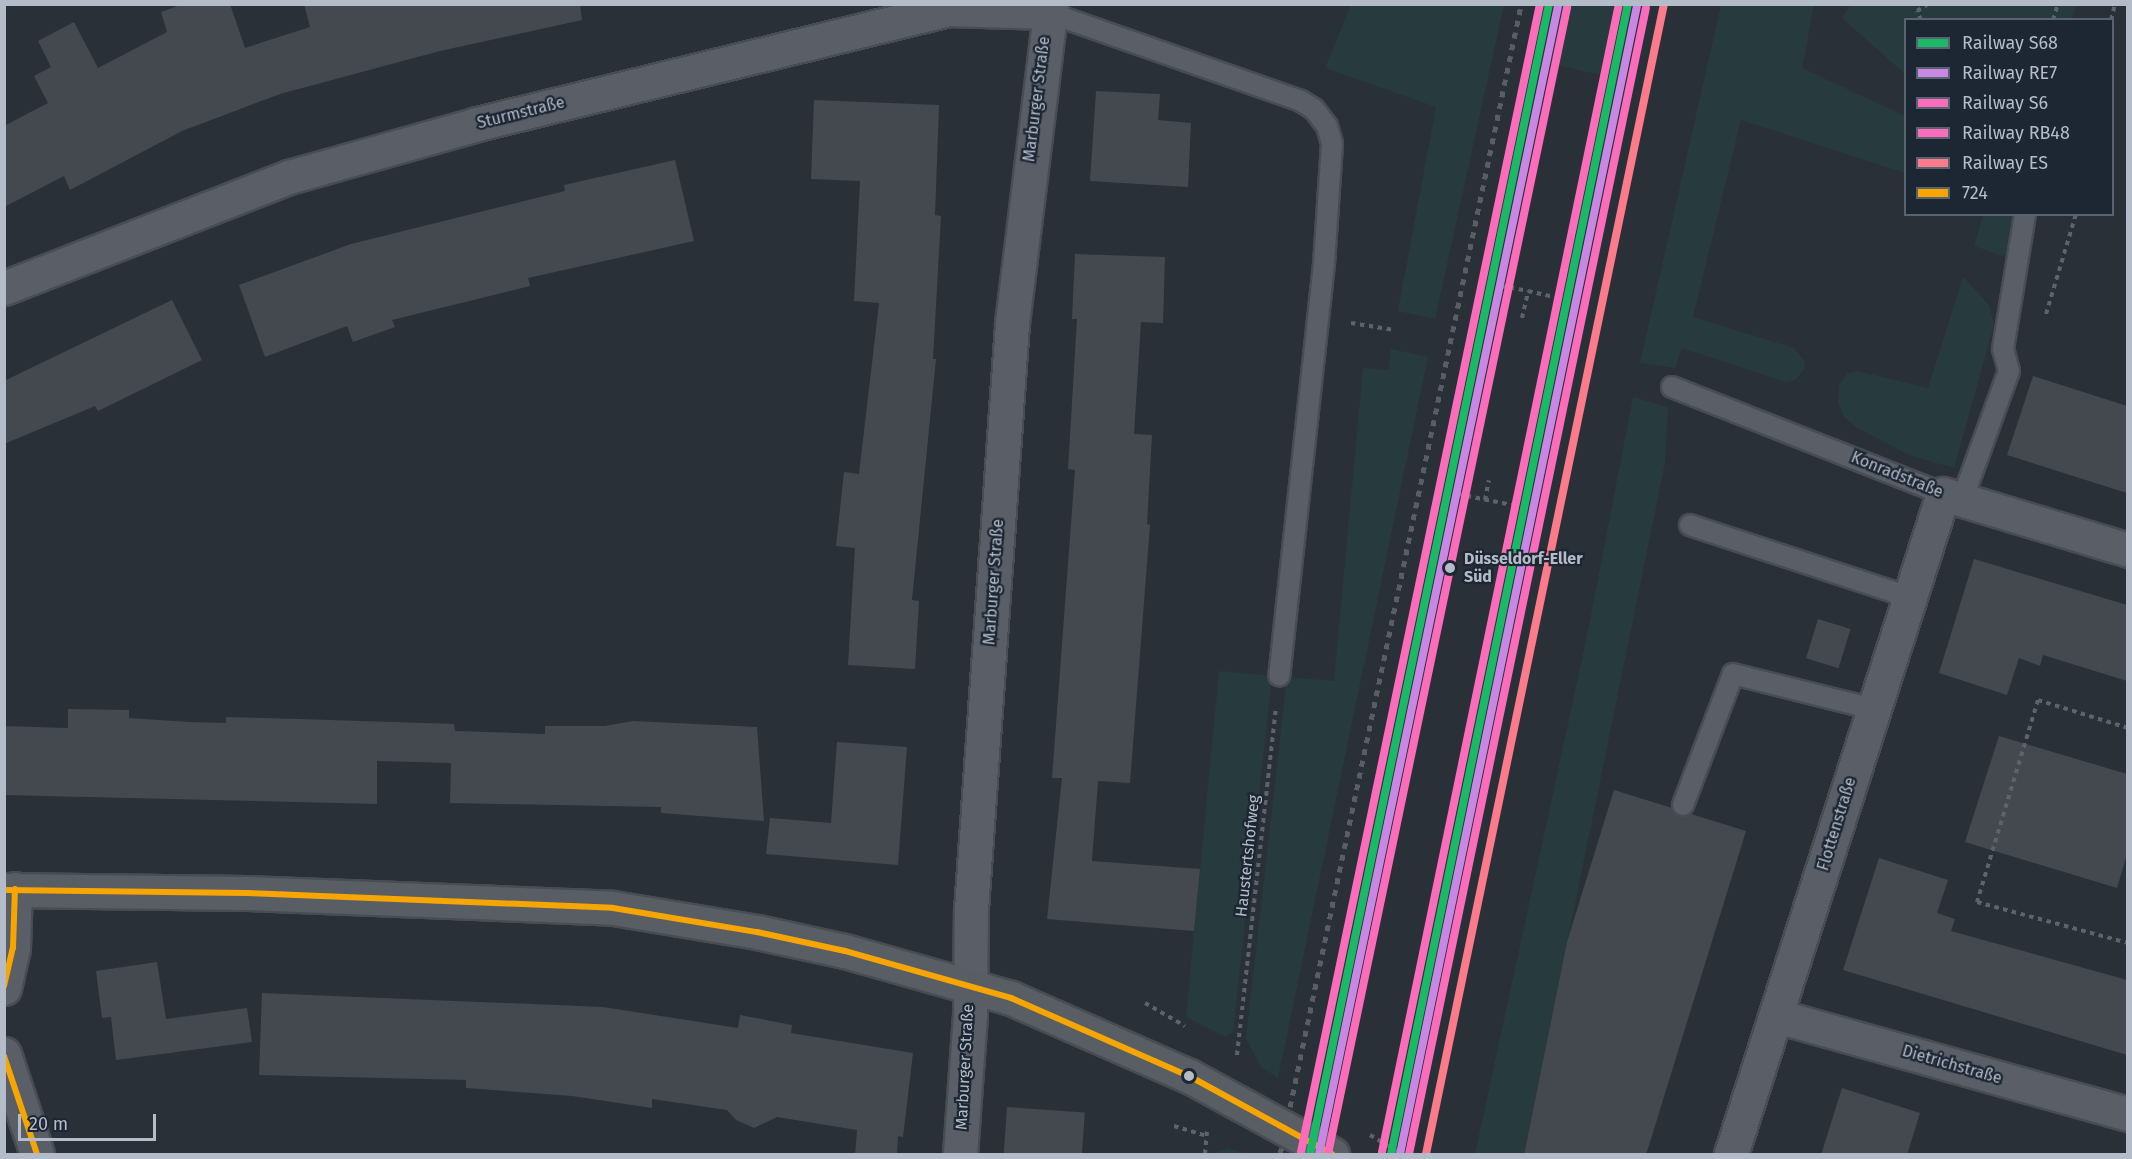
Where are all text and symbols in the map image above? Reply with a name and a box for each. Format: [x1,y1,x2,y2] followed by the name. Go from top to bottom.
[1904,18,2114,216] legend
[1962,32,2058,54] text: Railway S68
[1020,35,1054,163] street label: Marburger Straße
[1962,62,2057,84] text: Railway RE7
[1962,92,2048,114] text: Railway S6
[475,93,567,133] street label: Sturmstraße
[1962,122,2070,144] text: Railway RB48
[1962,152,2048,174] text: Railway ES
[1962,182,1988,204] text: 724
[1848,448,1946,502] street label: Konradstraße
[980,518,1008,646] street label: Marburger Straße
[1464,549,1583,587] place label: Düsseldorf-Eller Süd
[1441,559,1459,577] marker: Düsseldorf-Eller Süd
[1814,775,1860,873] street label: Flottenstraße
[1232,794,1264,918] street label: Haustertshofweg
[952,1003,978,1131] street label: Marburger Straße
[1900,1042,2004,1088] street label: Dietrichstraße
[1183,1070,1195,1082] unlabelled marker
[21,1102,159,1140] scale bar
[29,1113,68,1135] text: 20 m

